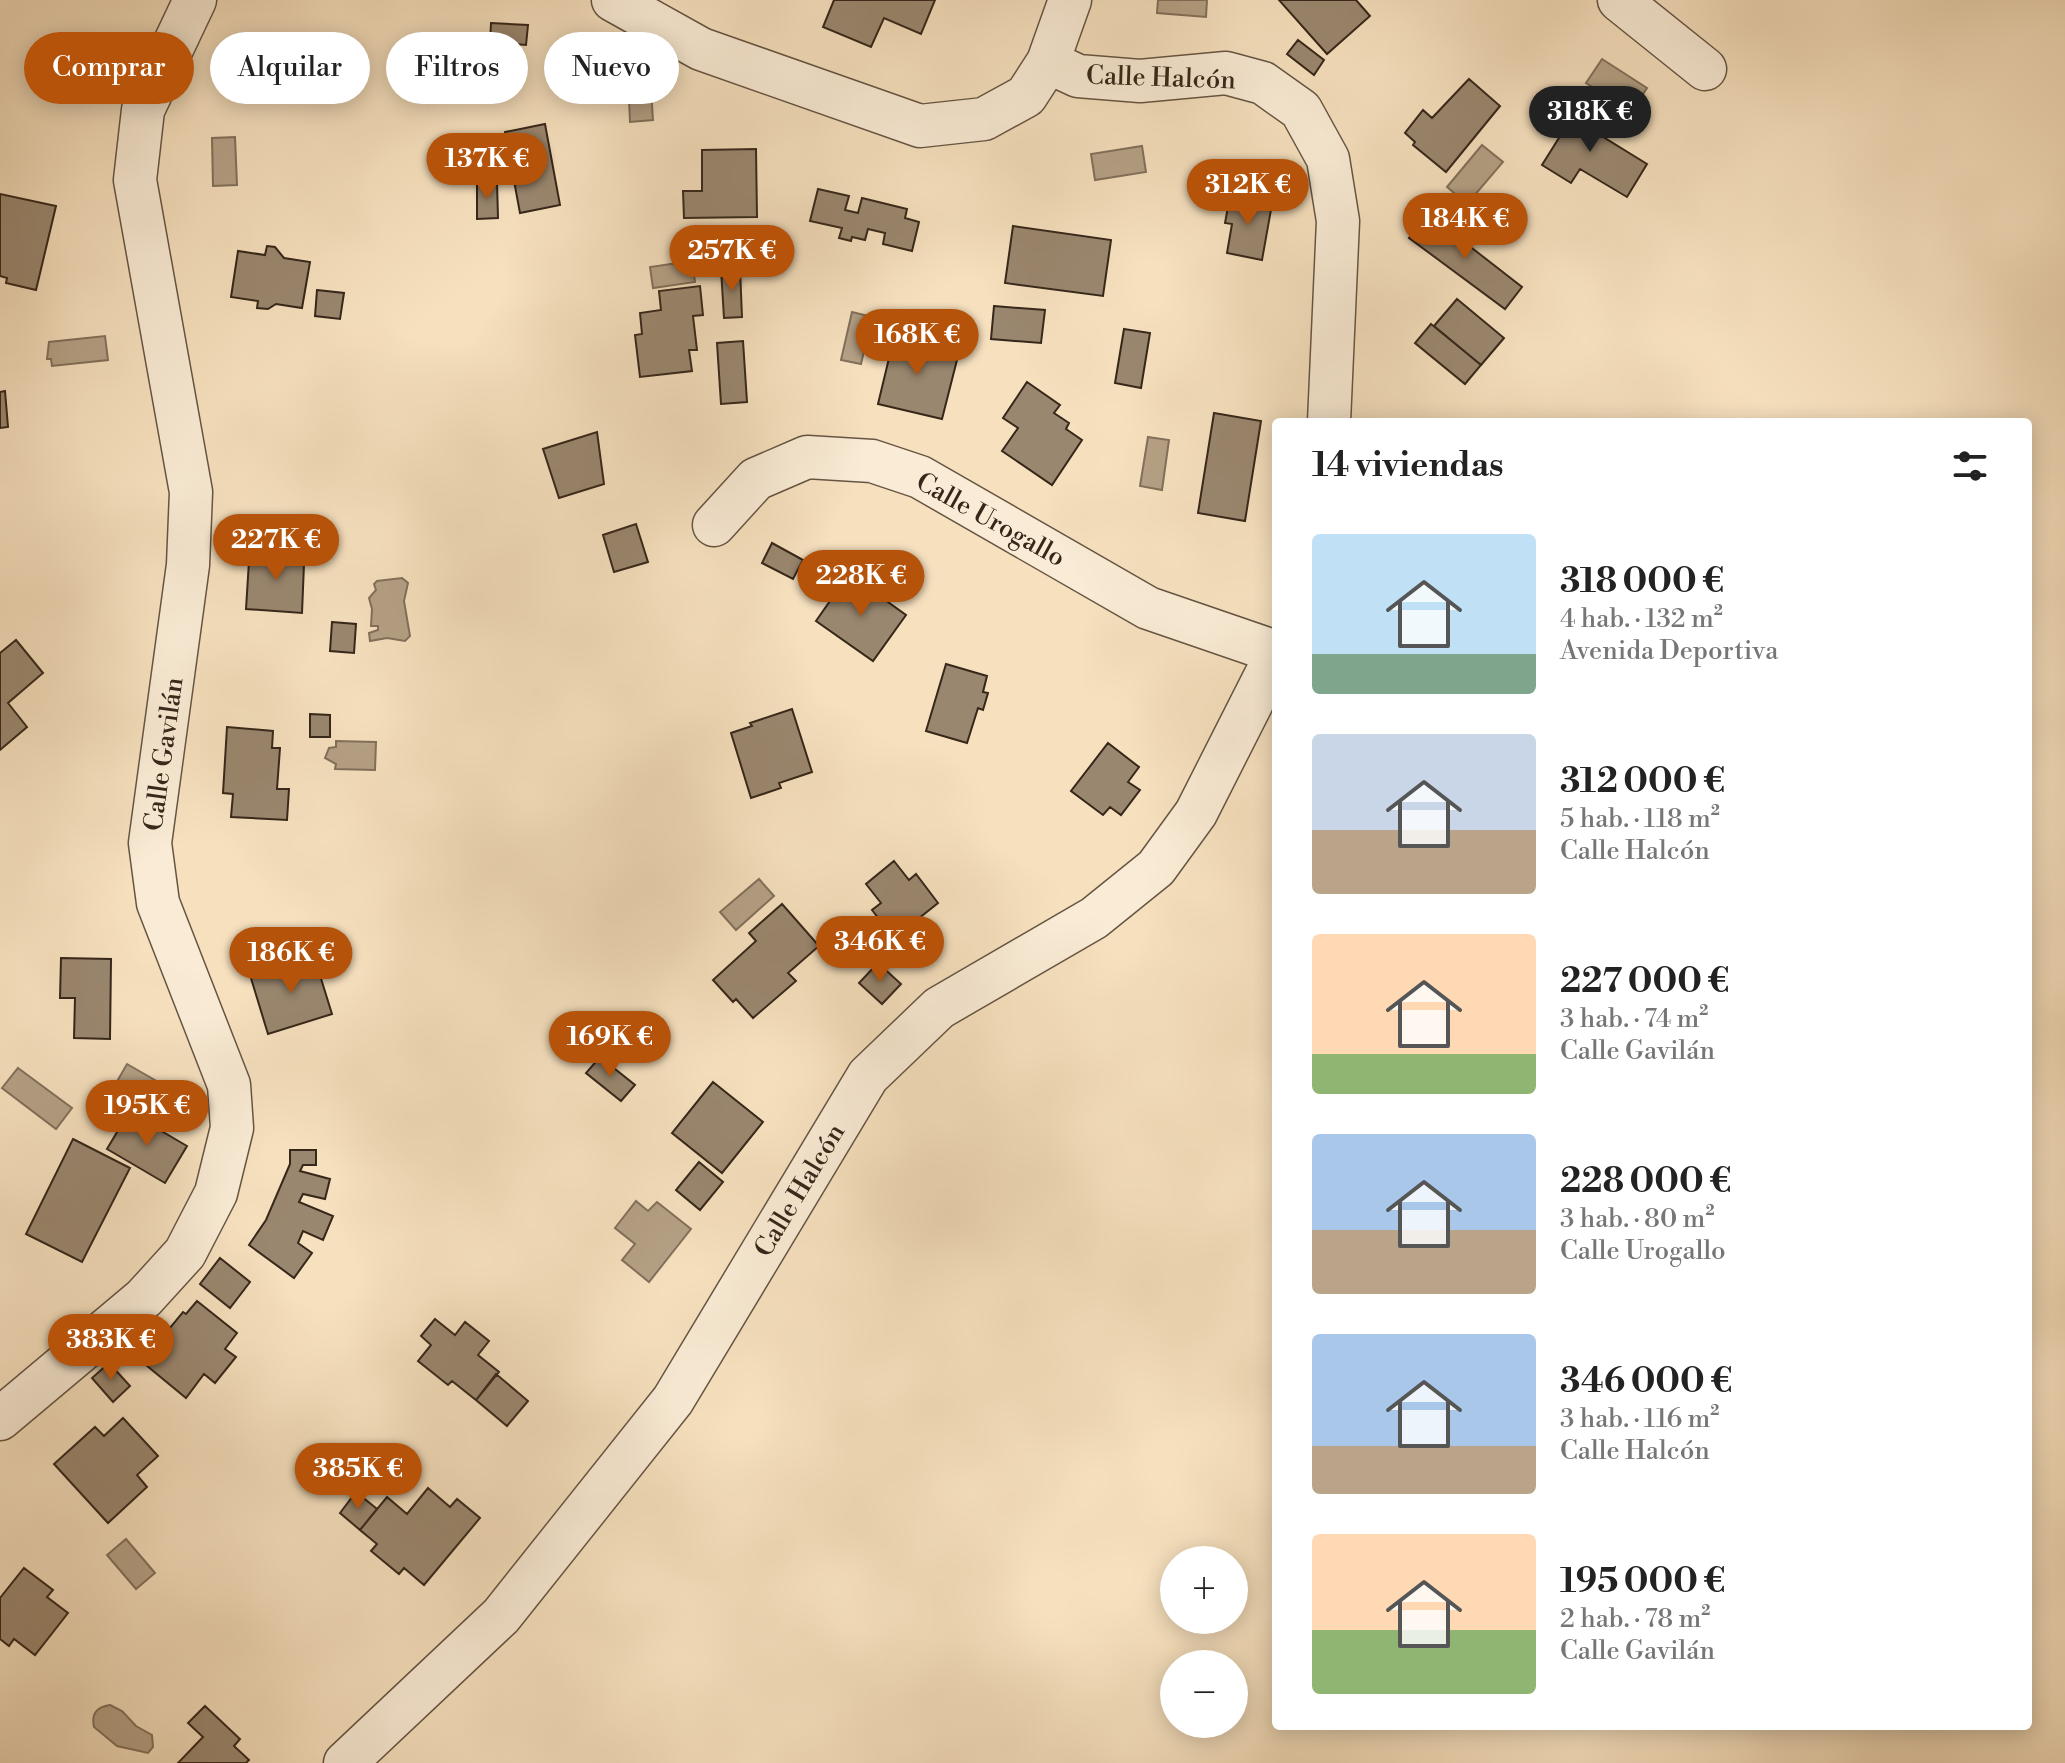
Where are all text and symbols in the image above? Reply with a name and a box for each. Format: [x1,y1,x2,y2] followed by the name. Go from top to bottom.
[24,32,194,104] chip: Comprar
[210,32,370,104] chip: Alquilar
[386,32,528,104] chip: Filtros
[544,32,679,104] chip: Nuevo
[1086,59,1236,97] street label: Calle Halcón
[1525,86,1655,154] pin: 318K €
[1547,96,1633,128] text: 318K €
[422,133,552,201] pin: 137K €
[444,143,530,175] text: 137K €
[1183,159,1313,227] pin: 312K €
[1205,169,1291,201] text: 312K €
[1400,193,1530,261] pin: 184K €
[1421,203,1509,235] text: 184K €
[667,225,797,293] pin: 257K €
[687,235,777,267] text: 257K €
[852,309,982,377] pin: 168K €
[874,319,960,351] text: 168K €
[1948,444,1992,488] icon: filters
[1312,445,1504,487] text: 14 viviendas
[910,466,1071,574] street label: Calle Urogallo
[211,514,341,582] pin: 227K €
[231,524,321,556] text: 227K €
[796,550,926,618] pin: 228K €
[815,560,907,592] text: 228K €
[1560,561,1724,603] text: 318 000 €
[1376,566,1472,662] icon: home
[1560,603,1723,635] text: 4 hab. · 132 m²
[1560,635,1778,667] text: Avenida Deportiva
[137,675,191,833] street label: Calle Gavilán
[1560,761,1725,803] text: 312 000 €
[1376,766,1472,862] icon: home
[1560,803,1720,835] text: 5 hab. · 118 m²
[1560,835,1710,867] text: Calle Halcón
[815,916,945,984] pin: 346K €
[834,926,926,958] text: 346K €
[226,927,356,995] pin: 186K €
[247,937,335,969] text: 186K €
[1560,961,1729,1003] text: 227 000 €
[1376,966,1472,1062] icon: home
[1560,1003,1708,1035] text: 3 hab. · 74 m²
[545,1011,675,1079] pin: 169K €
[567,1021,653,1053] text: 169K €
[1560,1035,1715,1067] text: Calle Gavilán
[82,1080,212,1148] pin: 195K €
[104,1090,190,1122] text: 195K €
[748,1118,852,1263] street label: Calle Halcón
[1560,1161,1731,1203] text: 228 000 €
[1376,1166,1472,1262] icon: home
[1560,1203,1715,1235] text: 3 hab. · 80 m²
[1560,1235,1726,1267] text: Calle Urogallo
[46,1314,176,1382] pin: 383K €
[66,1324,156,1356] text: 383K €
[1560,1361,1732,1403] text: 346 000 €
[1376,1366,1472,1462] icon: home
[1560,1403,1719,1435] text: 3 hab. · 116 m²
[1560,1435,1710,1467] text: Calle Halcón
[293,1443,423,1511] pin: 385K €
[313,1453,403,1485] text: 385K €
[1160,1546,1248,1738] map controls
[1160,1546,1248,1634] button: +
[1560,1561,1725,1603] text: 195 000 €
[1376,1566,1472,1662] icon: home
[1560,1603,1710,1635] text: 2 hab. · 78 m²
[1560,1635,1715,1667] text: Calle Gavilán
[1160,1650,1248,1738] button: −

